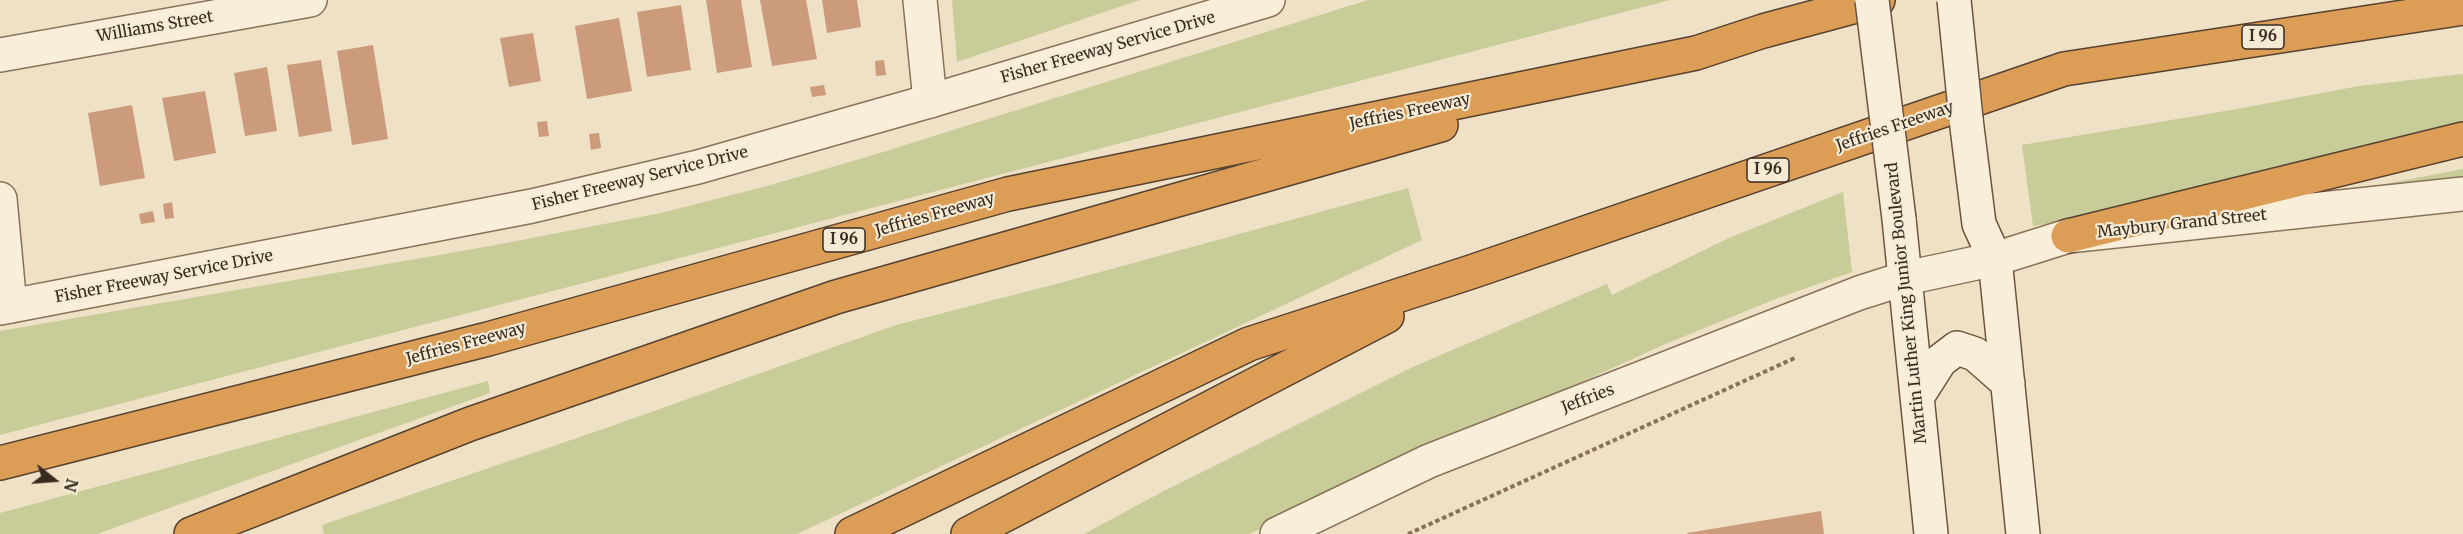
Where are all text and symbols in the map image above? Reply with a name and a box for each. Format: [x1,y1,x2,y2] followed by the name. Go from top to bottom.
[95,7,215,47] street label: Williams Street
[999,8,1217,88] street label: Fisher Freeway Service Drive
[2242,25,2284,49] road number: I 96
[1348,90,1472,134] street label: Jeffries Freeway
[1834,98,1956,156] street label: Jeffries Freeway
[530,143,750,215] street label: Fisher Freeway Service Drive
[1747,158,1789,182] road number: I 96
[1883,161,1931,445] street label: Martin Luther King Junior Boulevard
[873,189,997,241] street label: Jeffries Freeway
[2096,206,2268,242] street label: Maybury Grand Street
[823,228,865,252] road number: I 96
[53,246,275,308] street label: Fisher Freeway Service Drive
[404,319,528,369] street label: Jeffries Freeway
[1559,380,1617,418] street label: Jeffries
[24,450,84,510] north arrow
[60,476,83,494] text: N

